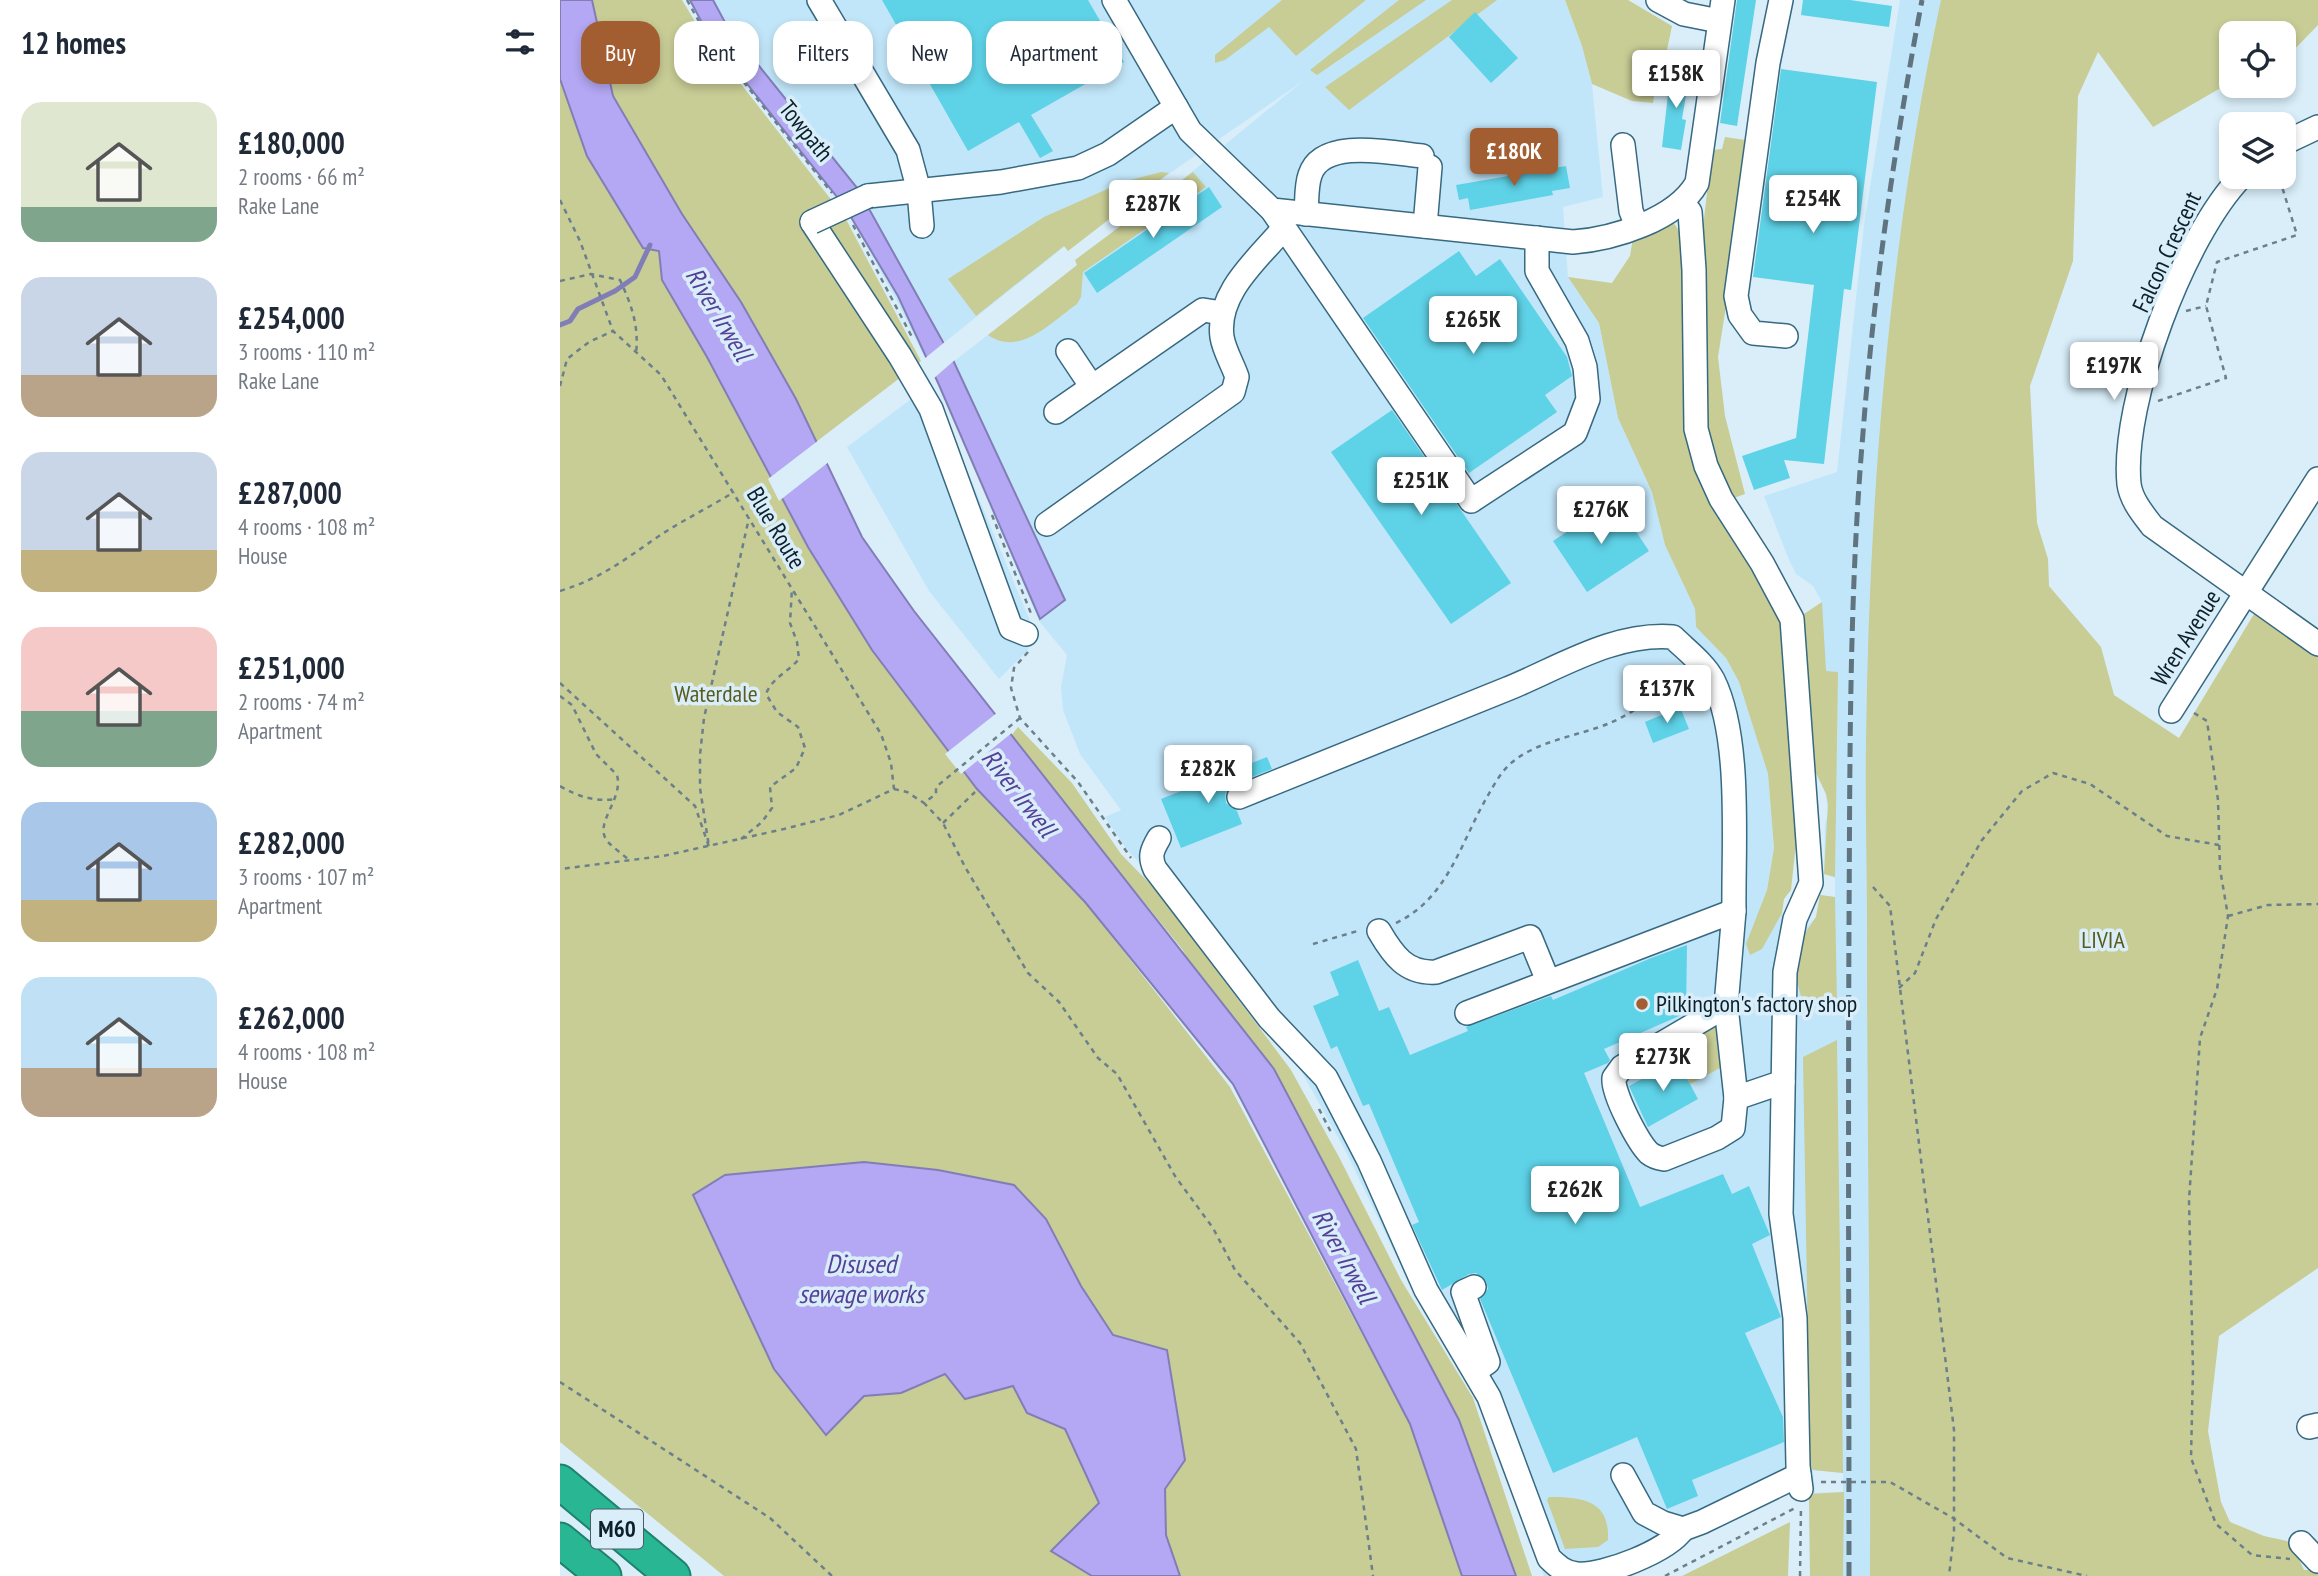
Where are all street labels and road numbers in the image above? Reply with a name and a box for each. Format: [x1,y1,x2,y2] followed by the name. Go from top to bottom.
[772,94,840,168] street label: Towpath
[2125,186,2208,317] street label: Falcon Crescent
[740,481,813,574] street label: Blue Route
[2144,584,2227,692] street label: Wren Avenue
[591,1510,643,1548] road number: M60

